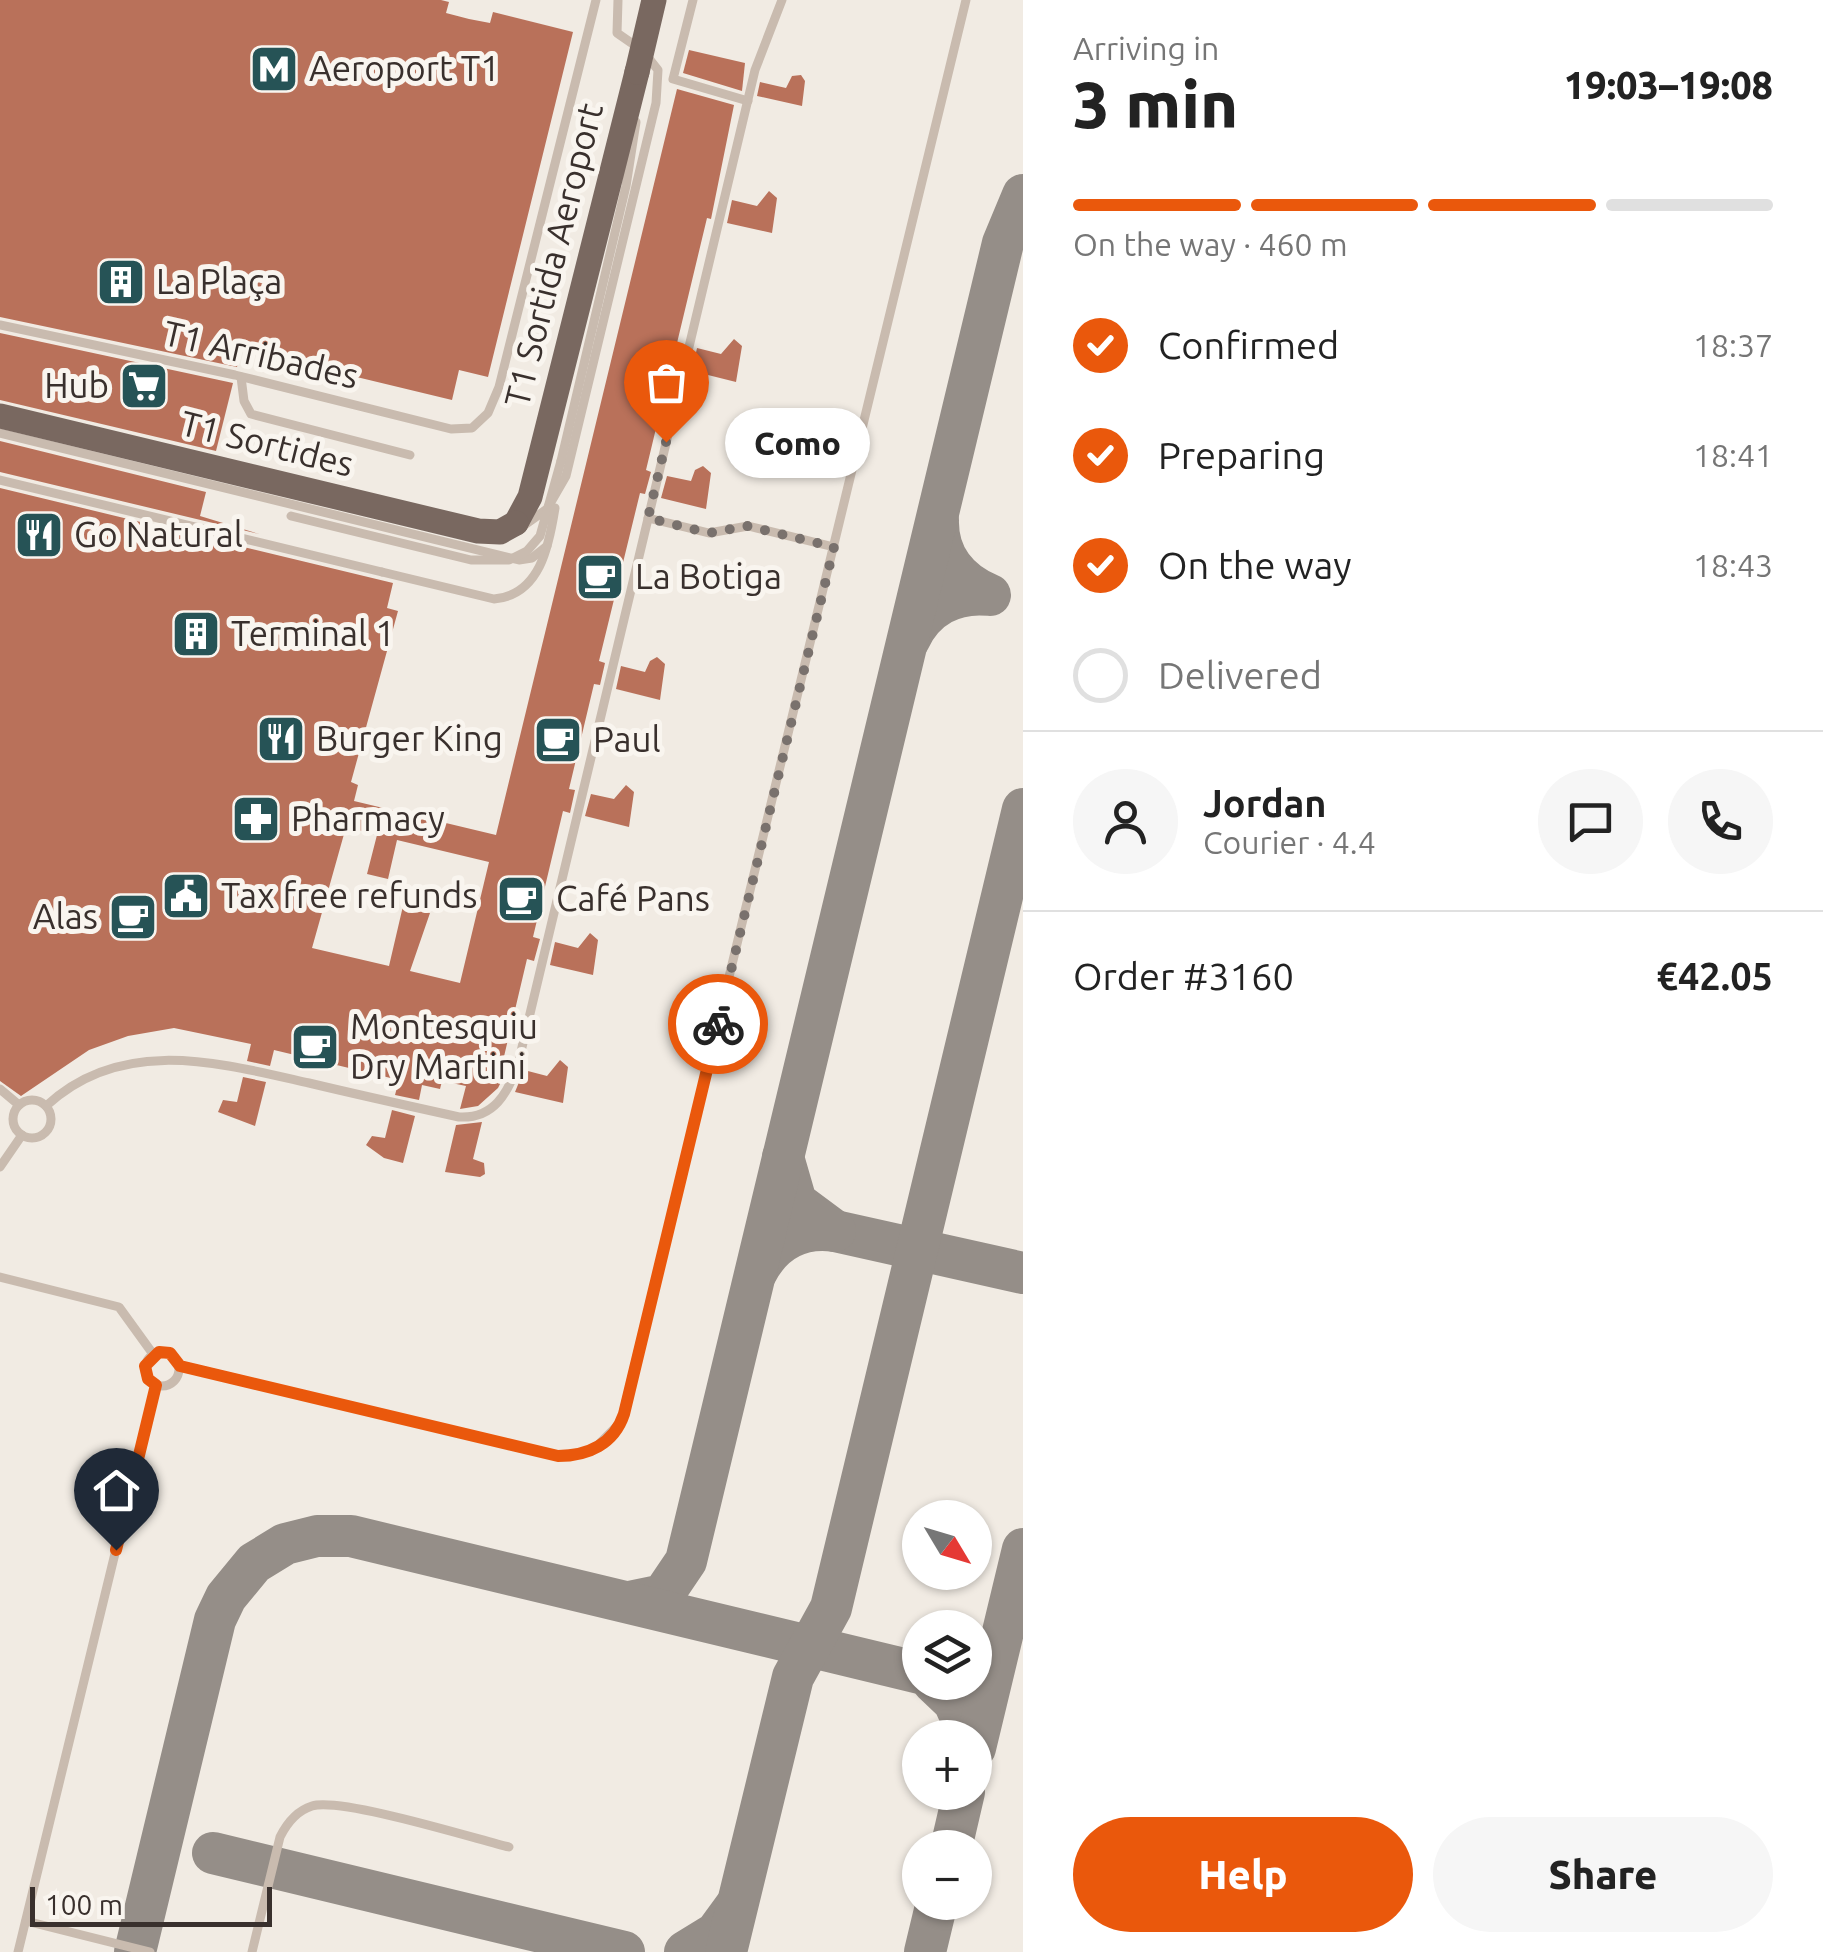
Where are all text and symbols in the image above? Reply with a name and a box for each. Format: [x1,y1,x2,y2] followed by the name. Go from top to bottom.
[1073,30,1219,66] text: Arriving in
[248,43,300,95] metro station icon: Aeroport T1
[309,48,500,88] place label: Aeroport T1
[1564,64,1773,106] text: 19:03–19:08
[1073,67,1238,140] text: 3 min
[496,98,610,411] street label: T1 Sortida Aeroport
[1073,226,1348,262] text: On the way · 460 m
[95,256,147,308] building icon: La Plaça
[156,261,282,301] place label: La Plaça
[160,312,362,396] street label: T1 Arribades
[1073,318,1128,373] icon: check
[1158,324,1339,366] text: Confirmed
[1693,327,1773,363] text: 18:37
[624,340,709,443] pin
[639,355,694,410] icon: bag
[118,360,170,412] supermarket icon: Hub
[44,365,109,405] place label: Hub
[177,402,358,484] street label: T1 Sortides
[726,407,871,477] callout: Como
[754,425,841,461] text: Como
[1073,428,1128,483] icon: check
[1158,434,1325,476] text: Preparing
[1693,437,1773,473] text: 18:41
[13,509,65,561] restaurant icon: Go Natural
[74,514,243,554] place label: Go Natural
[1073,538,1128,593] icon: check
[1158,544,1351,586] text: On the way
[1693,547,1773,583] text: 18:43
[574,551,626,603] cafe icon: La Botiga
[635,556,782,596] place label: La Botiga
[170,608,222,660] building icon: Terminal 1
[231,613,395,653] place label: Terminal 1
[1158,654,1322,696] text: Delivered
[255,713,307,765] restaurant icon: Burger King
[532,714,584,766] cafe icon: Paul
[316,718,503,758] place label: Burger King
[593,719,661,759] place label: Paul
[1073,769,1178,874] button: person
[1538,769,1643,874] button: chat
[1668,769,1773,874] button: phone
[1203,782,1327,824] text: Jordan
[230,793,282,845] pharmacy icon: Pharmacy
[291,798,445,838] place label: Pharmacy
[1203,824,1376,860] text: Courier · 4.4
[160,870,212,922] public building icon: Tax free refunds
[495,873,547,925] cafe icon: Café Pans
[221,875,478,915] place label: Tax free refunds
[556,878,710,918] place label: Café Pans
[107,891,159,943] cafe icon: Alas
[33,896,98,936] place label: Alas
[1073,955,1294,997] text: Order #3160
[1656,955,1773,997] text: €42.05
[668,974,768,1074] courier
[691,997,746,1052] icon: bike
[350,1006,538,1086] place label: Montesquiu Dry Martini
[289,1021,341,1073] cafe icon: Montesquiu Dry Martini
[74,1448,159,1551] pin
[89,1463,144,1518] icon: home
[902,1500,992,1590] north arrow
[902,1500,992,1920] map controls
[902,1610,992,1700] button: layers
[902,1720,992,1810] button: +
[1073,1817,1413,1932] button: Help
[1433,1817,1773,1932] button: Share
[902,1830,992,1920] button: −
[30,1882,272,1926] scale bar
[45,1889,123,1920] text: 100 m

